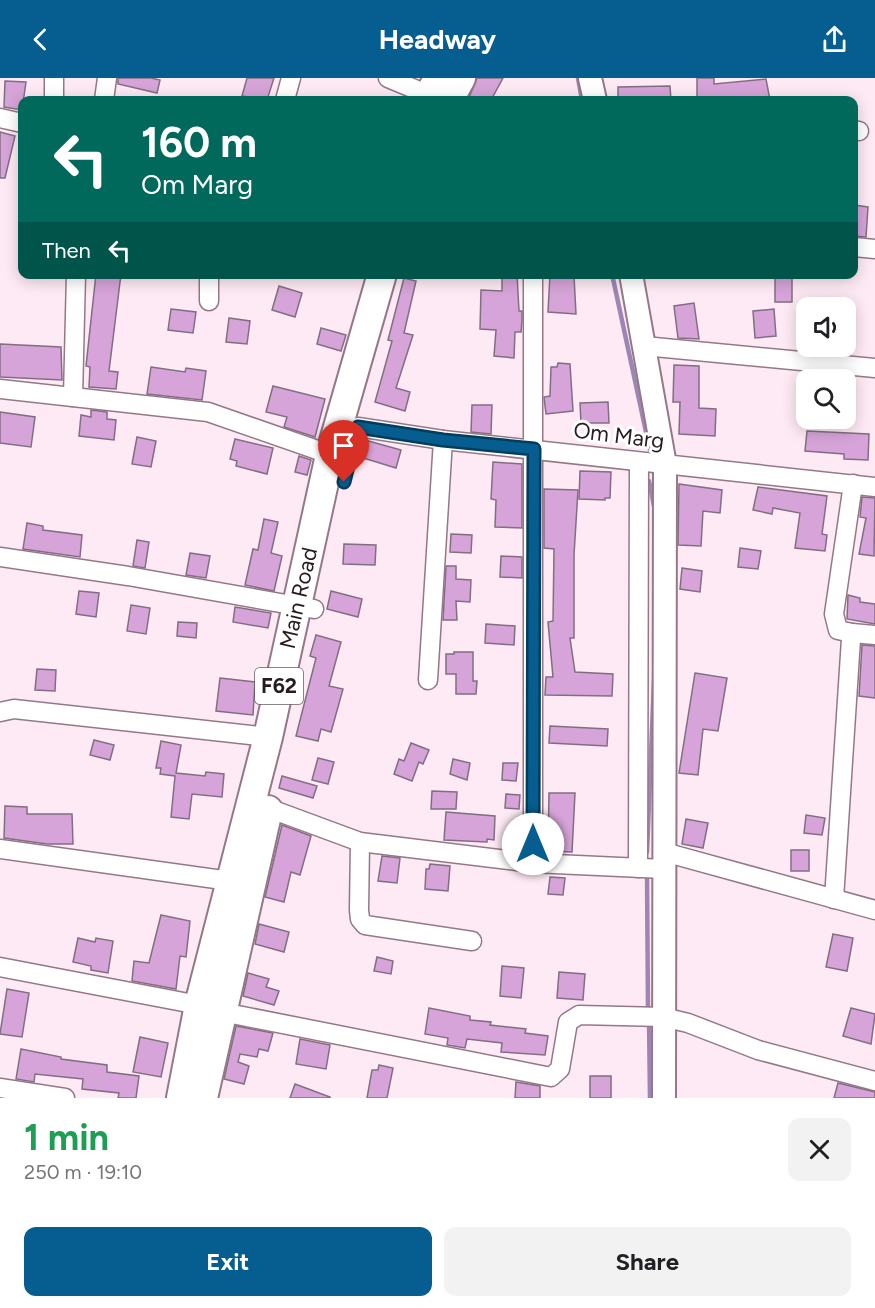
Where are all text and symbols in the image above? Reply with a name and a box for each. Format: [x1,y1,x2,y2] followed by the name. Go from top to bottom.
[24,23,57,56] icon: back
[379,23,496,56] text: Headway
[818,23,851,56] icon: share
[141,117,257,168] text: 160 m
[42,120,120,198] icon: left
[141,168,253,201] text: Om Marg
[103,234,136,267] icon: left
[42,237,91,264] text: Then
[796,297,856,429] map controls
[796,297,856,357] button: sound
[796,369,856,429] button: search
[572,417,666,454] street label: Om Marg
[318,420,369,482] pin
[327,429,360,462] icon: arrive
[274,545,323,651] street label: Main Road
[255,668,303,704] road number: F62
[501,812,565,876] position arrow
[24,1116,109,1159] text: 1 min
[788,1118,851,1181] button: close
[24,1160,142,1184] text: 250 m · 19:10
[24,1227,432,1296] button: Exit
[444,1227,851,1296] button: Share

